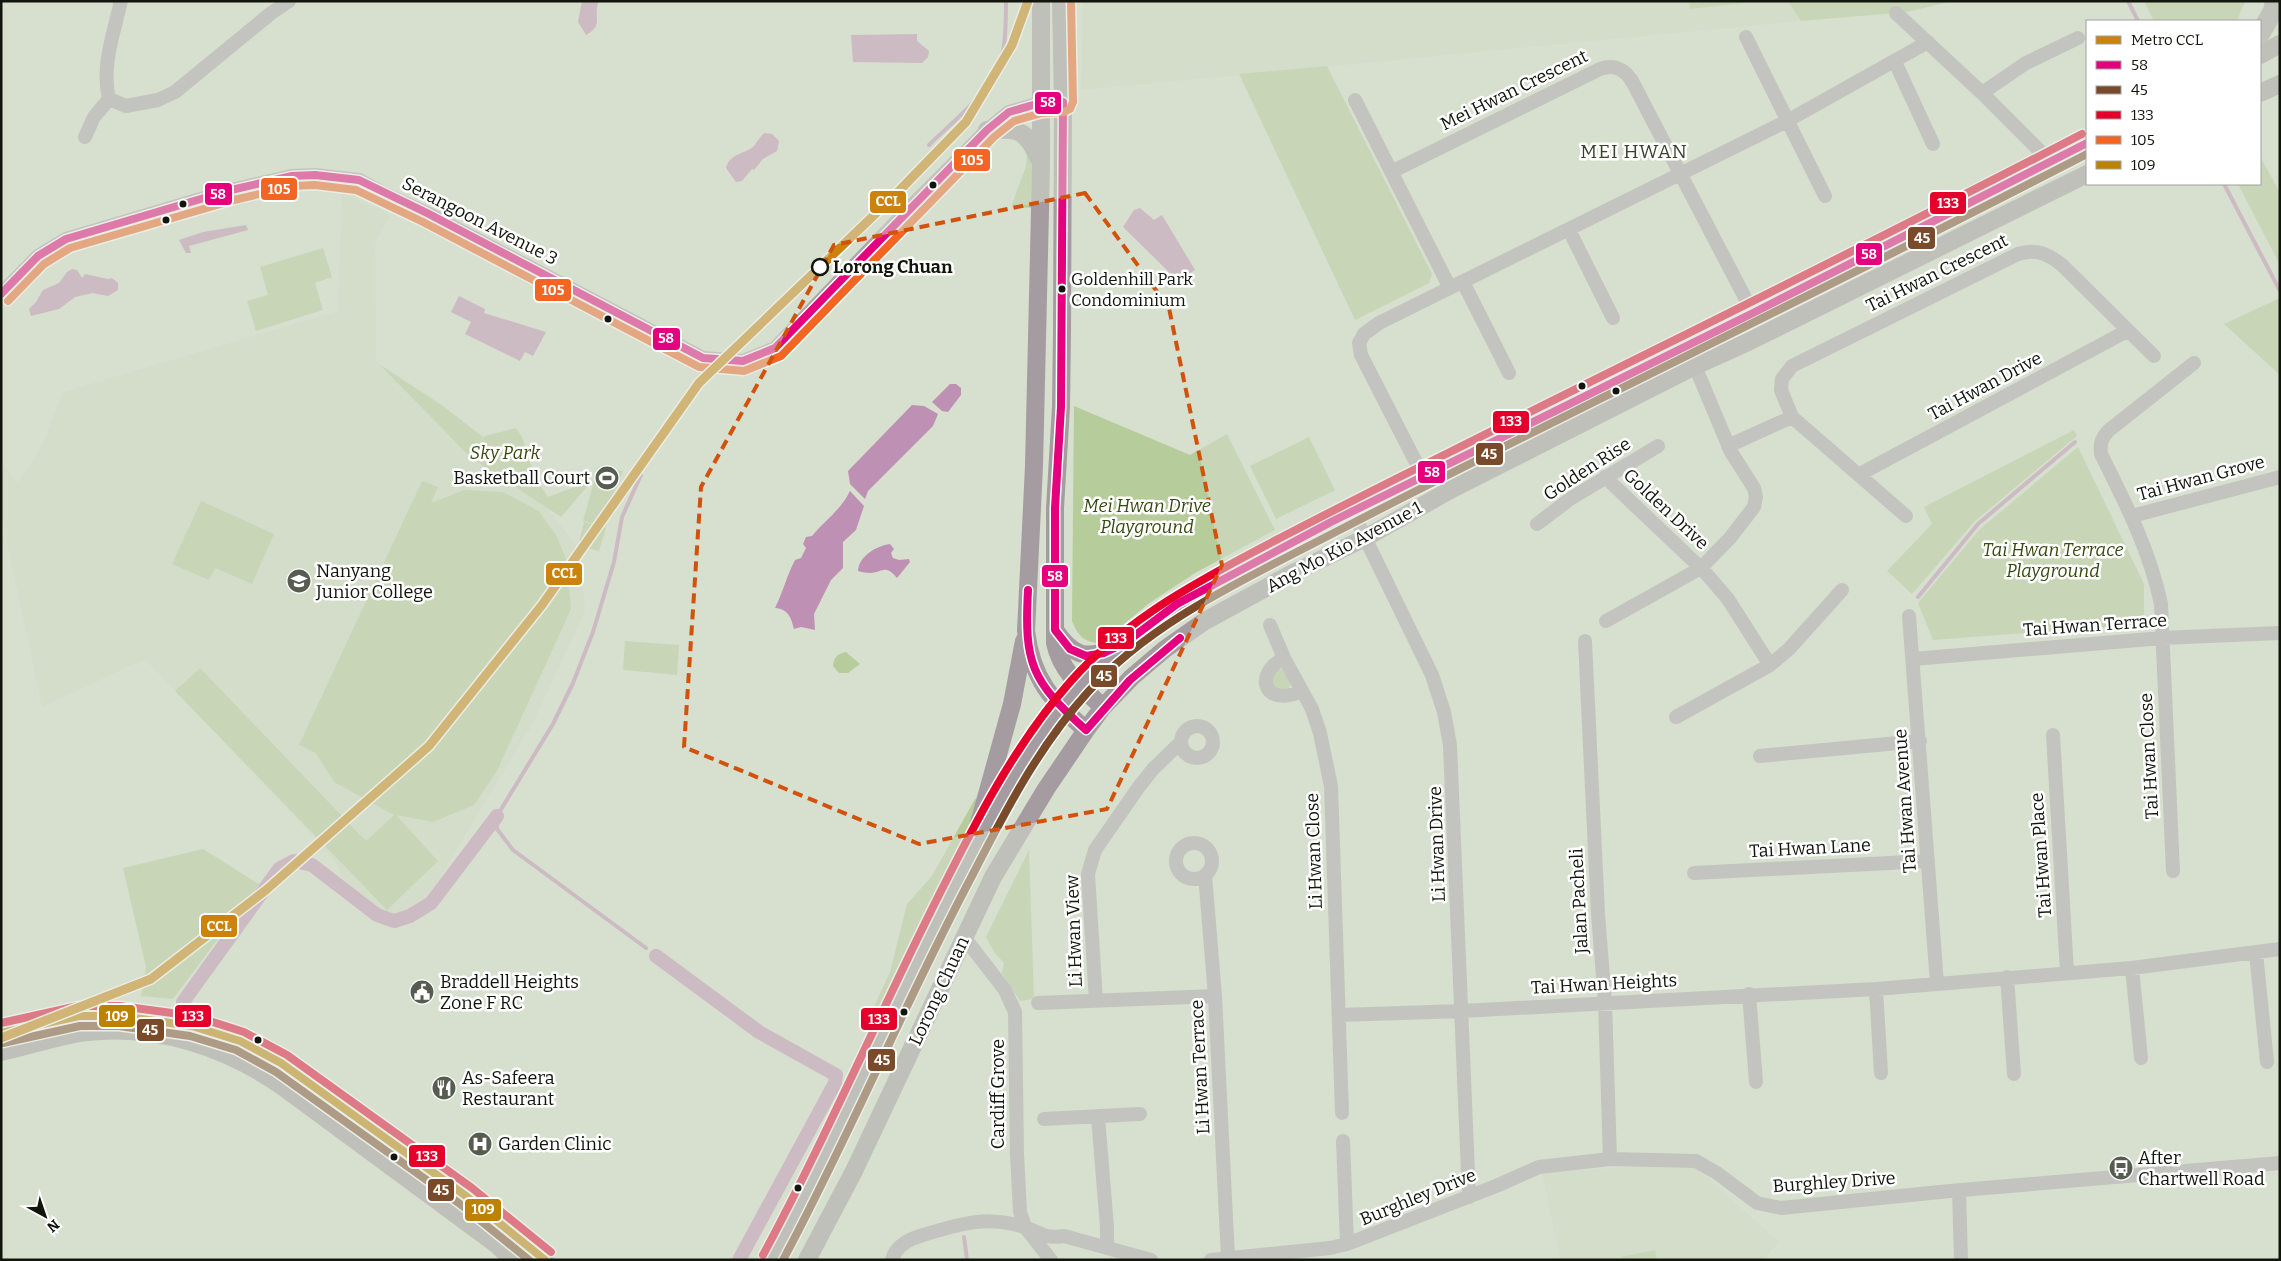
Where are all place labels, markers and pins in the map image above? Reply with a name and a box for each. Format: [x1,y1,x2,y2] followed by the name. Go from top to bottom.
[928,180,938,190] unlabelled marker
[178,199,188,209] unlabelled marker
[161,215,171,225] unlabelled marker
[833,256,953,278] place label: Lorong Chuan
[811,258,829,276] marker: Lorong Chuan
[1071,269,1193,311] place label: Goldenhill Park Condominium
[1057,284,1067,294] marker: Goldenhill Park Condominium
[603,314,613,324] unlabelled marker
[1577,381,1587,391] unlabelled marker
[1611,386,1621,396] unlabelled marker
[594,465,620,491] sports icon: Basketball Court
[453,467,590,489] place label: Basketball Court
[315,560,433,603] place label: Nanyang Junior College
[286,568,312,594] school or university icon: Nanyang Junior College
[440,971,579,1014] place label: Braddell Heights Zone F RC
[409,979,435,1005] public building icon: Braddell Heights Zone F RC
[899,1007,909,1017] unlabelled marker
[253,1035,263,1045] unlabelled marker
[462,1067,555,1110] place label: As-Safeera Restaurant
[431,1075,457,1101] restaurant icon: As-Safeera Restaurant
[467,1131,493,1157] hospital icon: Garden Clinic
[498,1133,612,1155] place label: Garden Clinic
[2138,1147,2265,1190] place label: After Chartwell Road
[389,1152,399,1162] unlabelled marker
[2108,1155,2134,1181] bus stop icon: After Chartwell Road
[793,1183,803,1193] unlabelled marker

